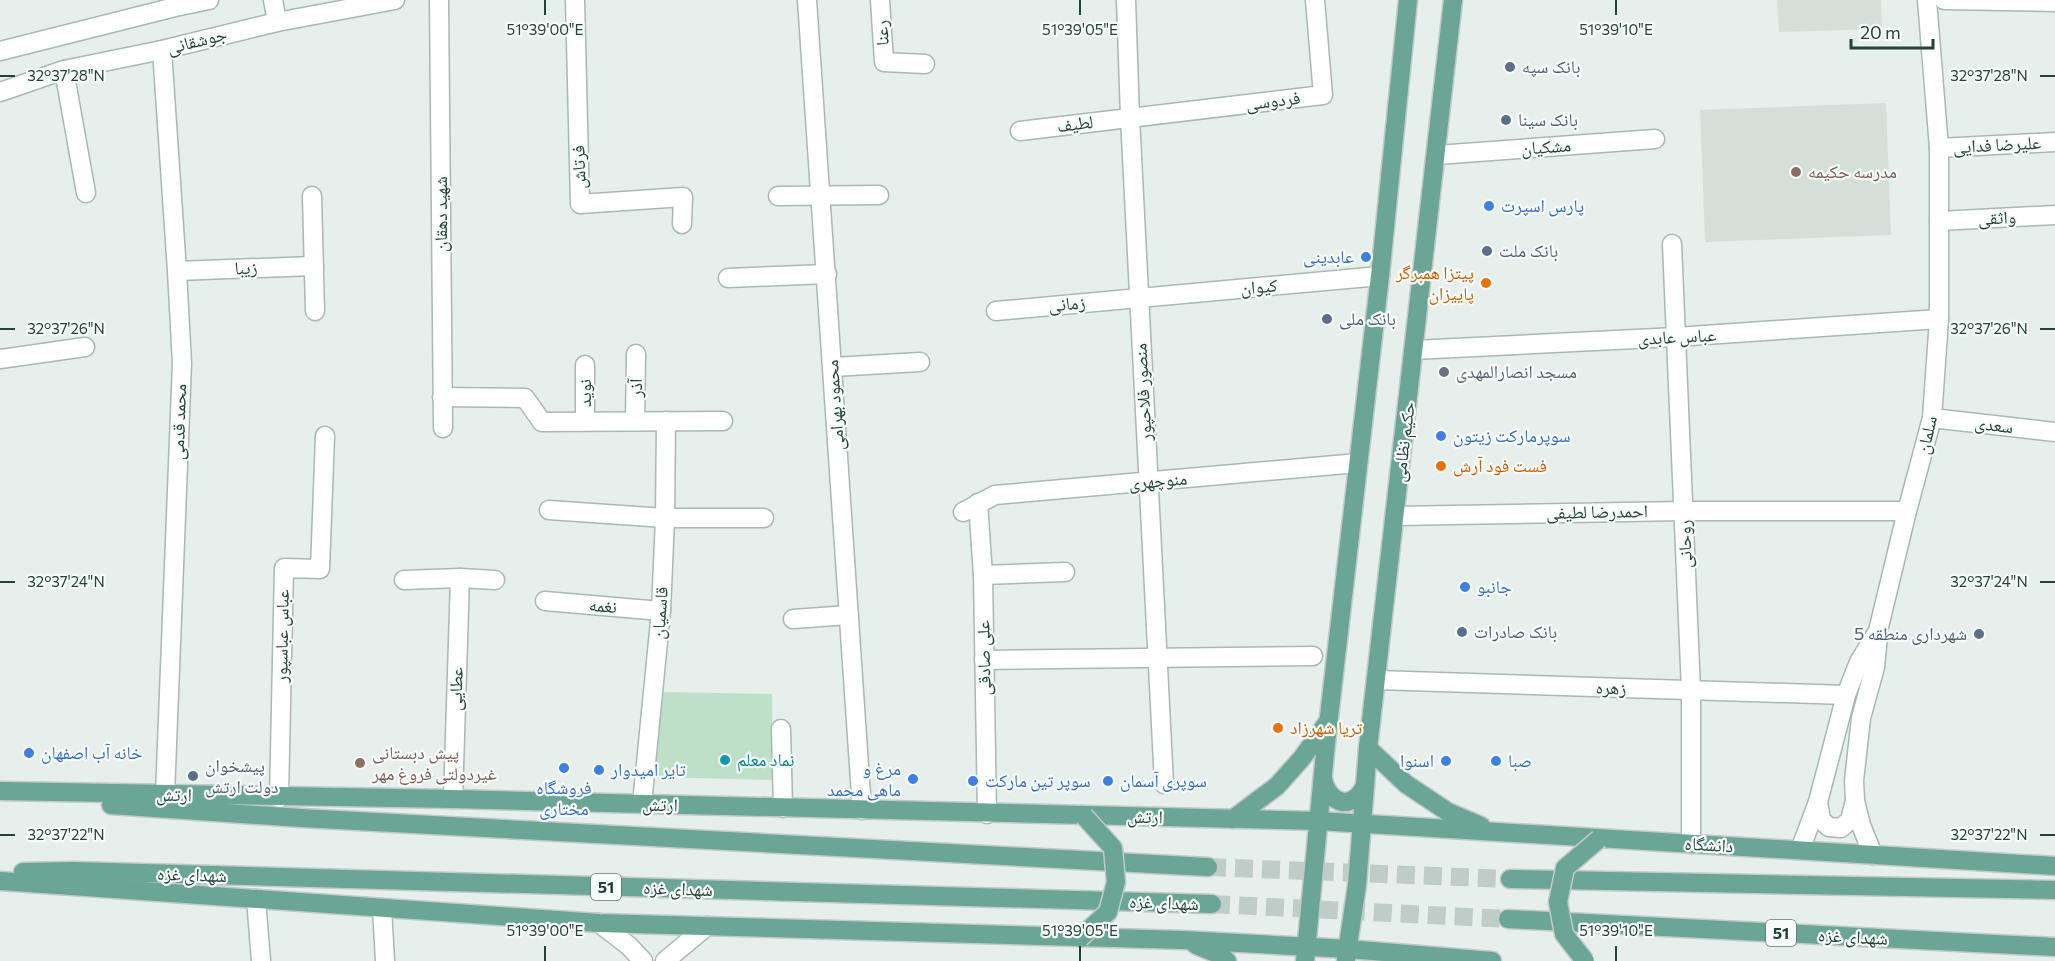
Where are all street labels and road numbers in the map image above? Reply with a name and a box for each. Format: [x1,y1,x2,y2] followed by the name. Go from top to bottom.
[869,20,893,47] street label: رعنا
[165,22,229,59] street label: جوشقانی
[1244,86,1302,115] street label: فردوسی
[1056,110,1094,136] street label: لطیف
[1952,131,2042,158] street label: علیرضا فدایی
[1520,133,1572,160] street label: مشکیان
[566,145,591,189] street label: فرتاش
[429,176,452,252] street label: شهید دهقان
[1977,205,2017,230] street label: واثقی
[234,256,258,279] street label: زیبا
[1239,273,1279,300] street label: کیوان
[1048,290,1086,317] street label: زمانی
[1637,323,1717,350] street label: عباس عابدی
[1128,342,1157,443] street label: منصور فلاحپور
[820,359,849,451] street label: محمود بهرامی
[624,378,646,399] street label: آذر
[573,379,595,407] street label: نوید
[166,383,191,461] street label: محمد قدمی
[1387,401,1421,483] street label: حکیم نظامی
[1973,411,2015,438] street label: سعدی
[1911,413,1942,456] street label: سلمان
[1128,466,1188,495] street label: منوچهری
[1546,499,1648,524] street label: احمدرضا لطیفی
[1672,519,1697,569] street label: روحانی
[646,586,673,640] street label: قاسمیان
[269,589,294,684] street label: عباس عباسپور
[588,593,618,617] street label: نغمه
[971,620,996,696] street label: علی صادقی
[443,667,468,711] street label: عطایی
[1595,675,1627,699] street label: زهره
[156,783,192,806] street label: ارتش
[642,793,678,816] street label: ارتش
[1127,805,1163,828] street label: ارتش
[1684,832,1734,856] street label: دانشگاه
[157,862,227,887] street label: شهدای غزه
[591,874,621,900] road number: 51
[643,876,713,901] street label: شهدای غزه
[1129,890,1199,915] street label: شهدای غزه
[1766,920,1796,946] road number: 51
[1818,923,1888,950] street label: شهدای غزه

